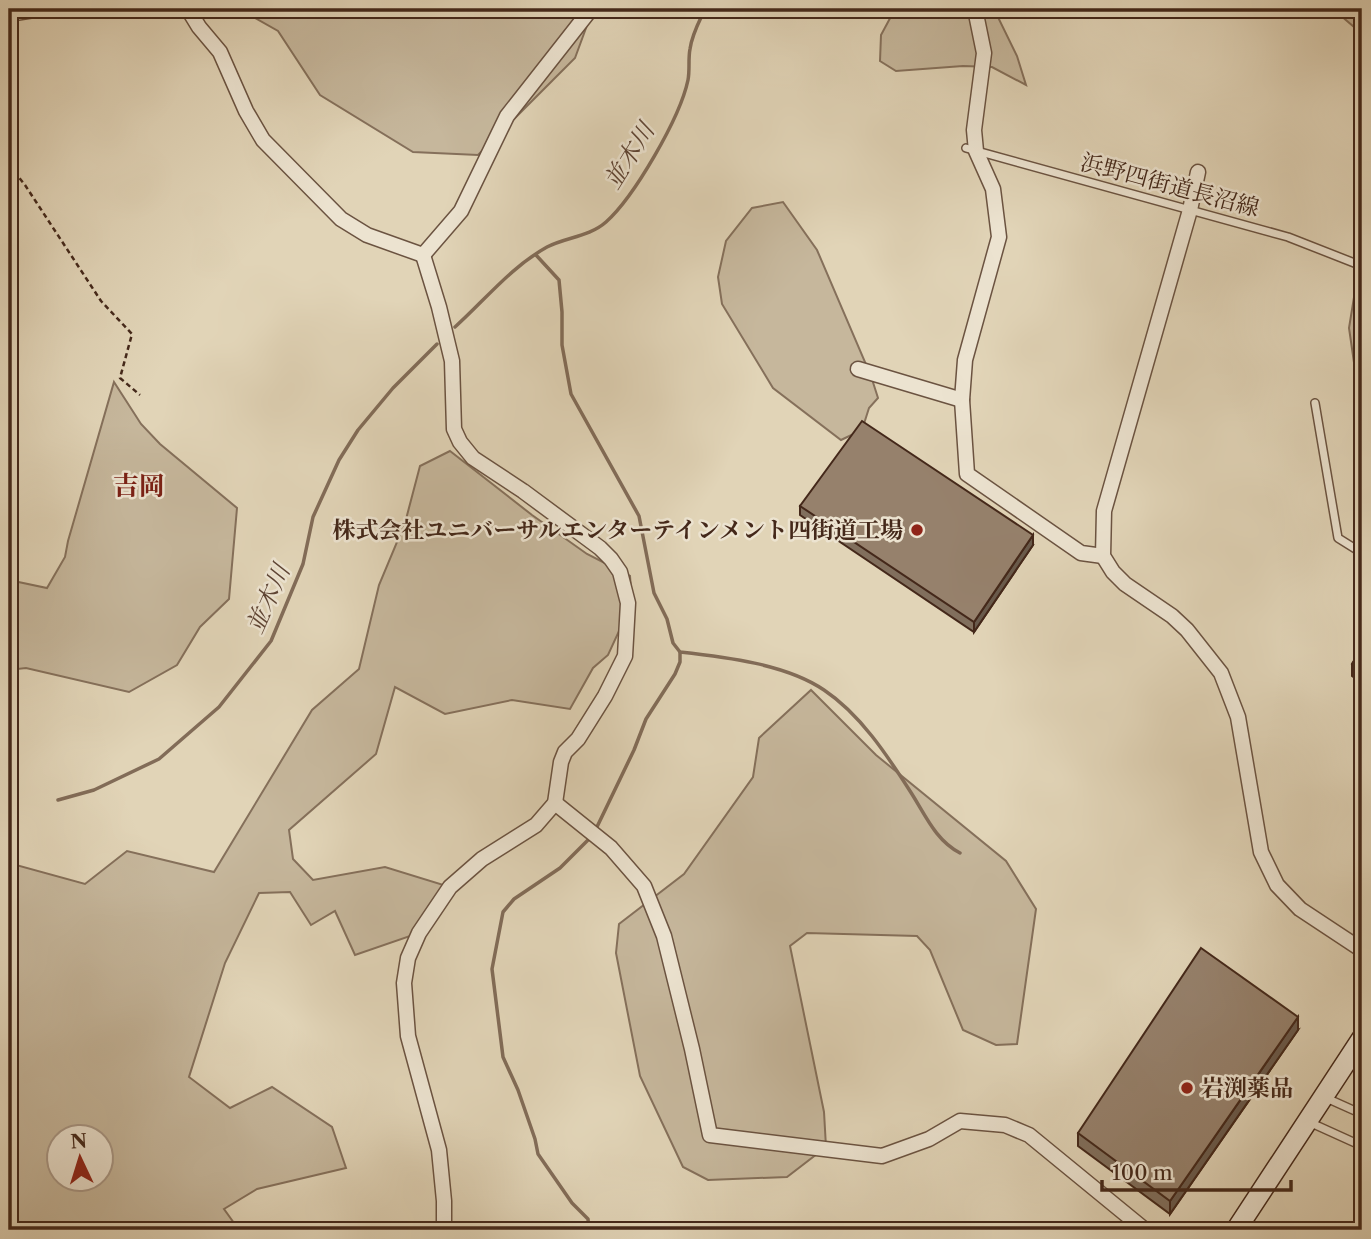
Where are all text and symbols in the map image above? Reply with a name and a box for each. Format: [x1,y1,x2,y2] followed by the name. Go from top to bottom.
[597,115,662,194] water label: 並木川
[1078,148,1262,222] street label: 浜野四街道長沼線
[113,470,165,502] district label: 吉岡
[332,516,903,544] place label: 株式会社ユニバーサルエンターテインメント四街道工場
[909,522,925,538] marker: 株式会社ユニバーサルエンターテインメント四街道工場
[240,557,297,638] water label: 並木川
[1201,1074,1293,1102] place label: 岩渕薬品
[1179,1080,1195,1096] marker: 岩渕薬品
[46,1124,116,1194] north arrow
[70,1129,88,1154] text: N
[1102,1148,1290,1192] scale bar
[1112,1160,1173,1185] text: 100 m

